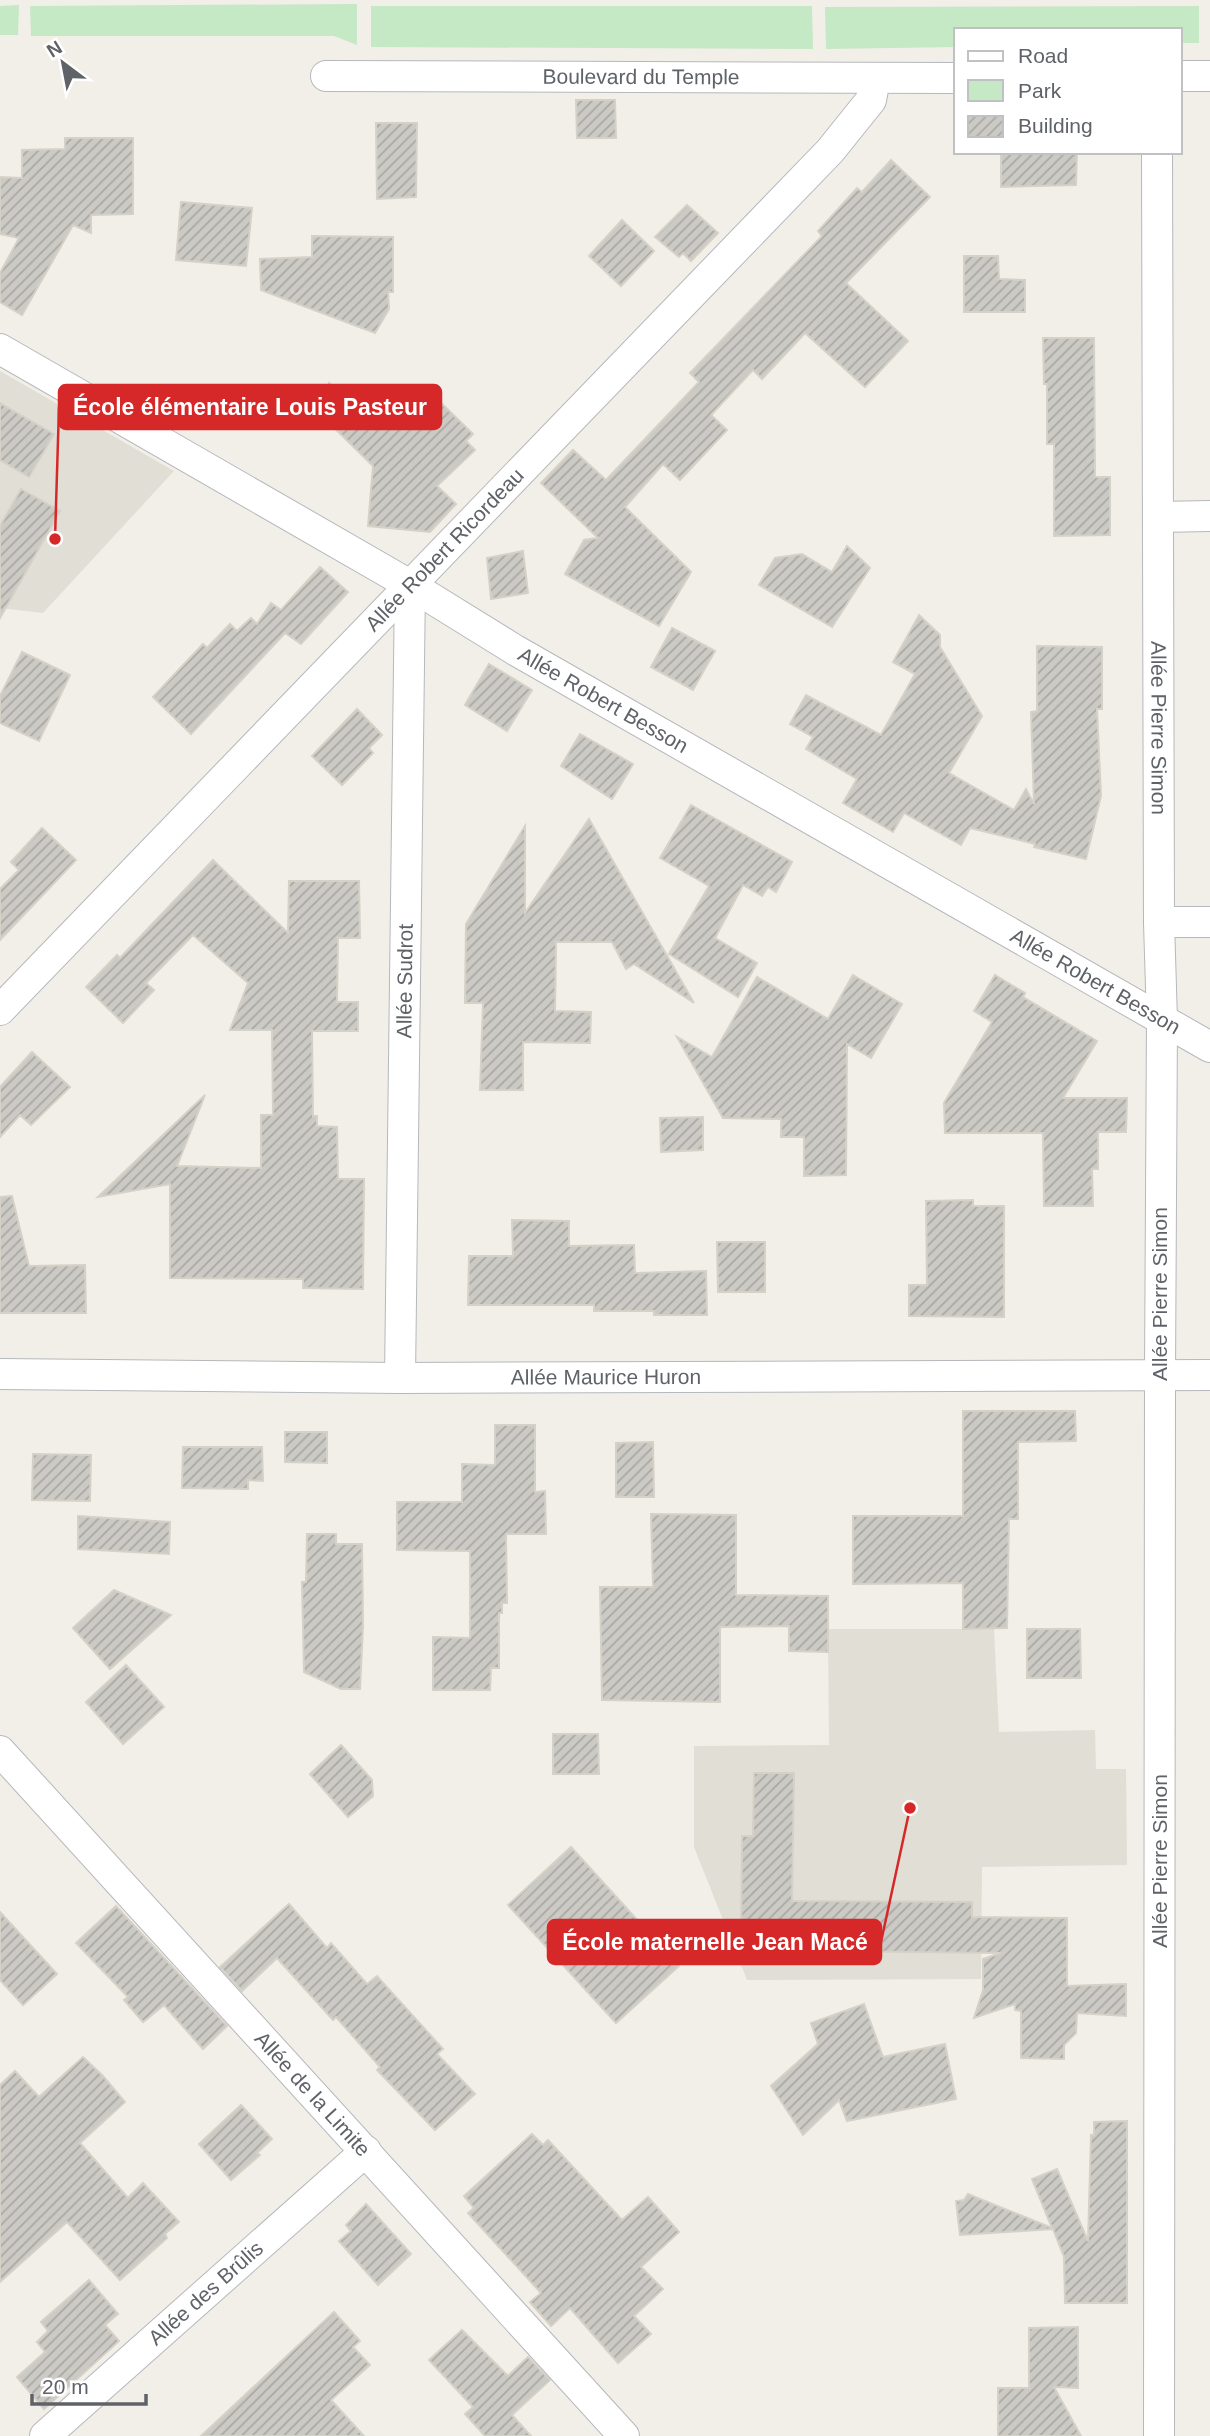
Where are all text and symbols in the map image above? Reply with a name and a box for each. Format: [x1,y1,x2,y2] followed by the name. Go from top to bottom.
[28,28,98,98] north arrow
[954,28,1182,154] legend
[43,36,66,62] text: N
[1018,44,1068,67] text: Road
[542,65,740,88] street label: Boulevard du Temple
[1018,79,1062,102] text: Park
[1018,114,1093,137] text: Building
[59,385,441,429] callout: École élémentaire Louis Pasteur
[73,393,427,420] text: École élémentaire Louis Pasteur
[361,463,528,636] street label: Allée Robert Ricordeau
[1147,641,1171,815] street label: Allée Pierre Simon
[514,642,692,757] street label: Allée Robert Besson
[392,923,417,1038] street label: Allée Sudrot
[1007,924,1185,1039] street label: Allée Robert Besson
[1148,1207,1171,1381] street label: Allée Pierre Simon
[511,1365,701,1389] street label: Allée Maurice Huron
[1148,1774,1171,1948] street label: Allée Pierre Simon
[548,1920,881,1964] callout: École maternelle Jean Macé
[562,1928,868,1955] text: École maternelle Jean Macé
[250,2027,375,2161] street label: Allée de la Limite
[144,2236,267,2350] street label: Allée des Brûlis
[32,2362,145,2406] scale bar
[42,2375,89,2398] text: 20 m

